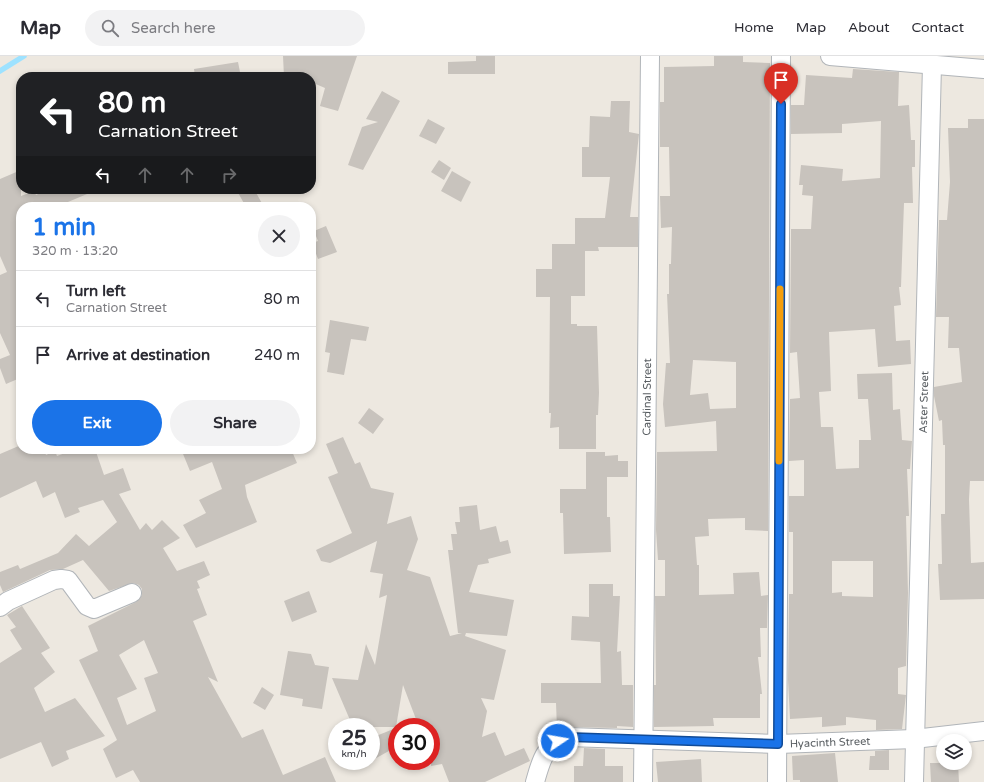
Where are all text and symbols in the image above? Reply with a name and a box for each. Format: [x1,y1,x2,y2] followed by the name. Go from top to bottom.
[85,10,365,46] search box
[20,17,61,39] text: Map
[99,17,121,39] icon: search
[131,19,215,37] text: Search here
[734,19,774,36] text: Home
[796,19,826,36] text: Map
[848,19,890,36] text: About
[912,19,964,36] text: Contact
[764,63,798,104] pin
[770,69,792,91] icon: arrive
[98,86,166,120] text: 80 m
[32,88,84,140] icon: left
[98,120,238,142] text: Carnation Street
[92,164,114,186] icon: left
[134,164,156,186] icon: ahead
[176,164,198,186] icon: ahead
[218,164,240,186] icon: right
[32,213,96,242] text: 1 min
[258,215,300,257] button: close
[32,243,118,259] text: 320 m · 13:20
[66,282,126,300] text: Turn left
[32,288,54,310] icon: left
[263,290,300,308] text: 80 m
[66,300,167,316] text: Carnation Street
[32,344,54,366] icon: arrive
[66,346,210,364] text: Arrive at destination
[254,346,300,364] text: 240 m
[640,358,654,436] street label: Cardinal Street
[916,371,931,433] street label: Aster Street
[32,400,162,446] button: Exit
[170,400,300,446] button: Share
[388,718,440,770] speed limit sign: 30
[537,720,579,762] position arrow
[341,727,367,751] text: 25
[790,734,871,750] street label: Hyacinth Street
[936,734,972,770] map controls
[936,734,972,770] button: layers
[341,748,367,760] text: km/h

